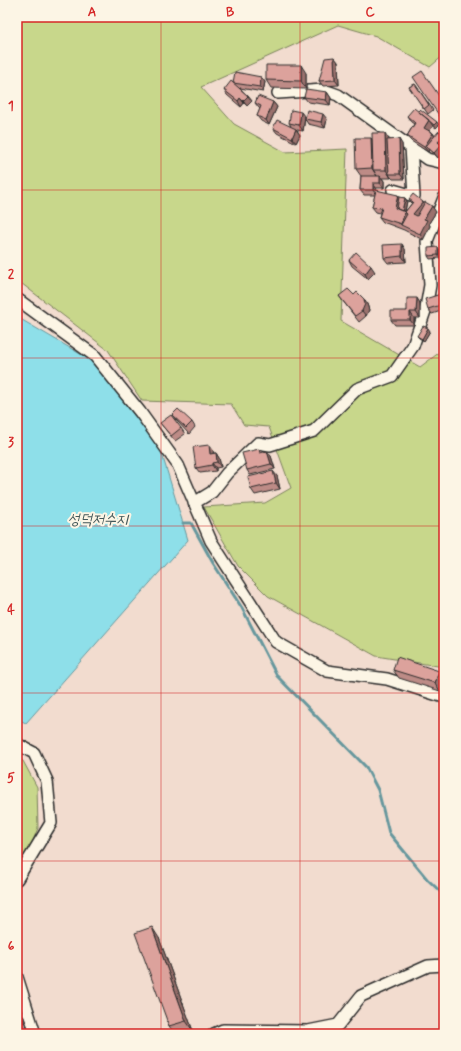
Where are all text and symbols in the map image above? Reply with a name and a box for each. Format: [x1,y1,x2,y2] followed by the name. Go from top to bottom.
[88,4,96,21] text: A
[226,4,235,21] text: B
[365,4,375,21] text: C
[8,98,14,115] text: 1
[8,266,15,283] text: 2
[8,434,14,451] text: 3
[68,510,130,530] water label: 성덕저수지
[7,602,15,619] text: 4
[7,770,15,787] text: 5
[8,938,15,955] text: 6

